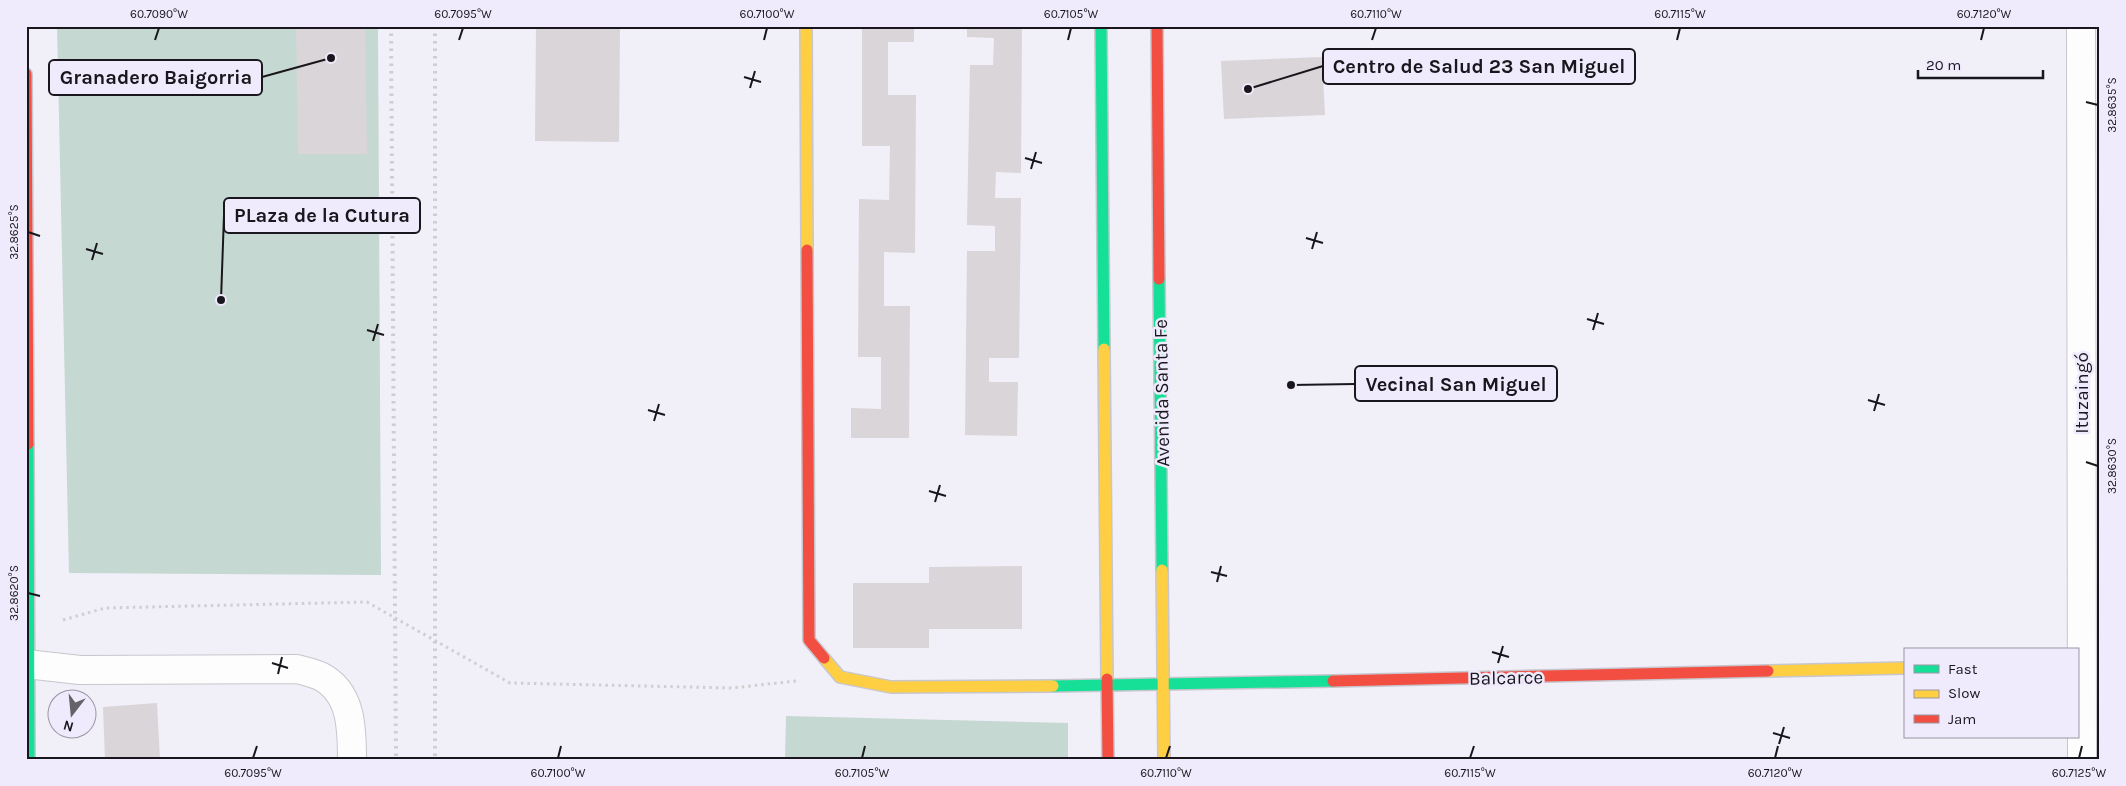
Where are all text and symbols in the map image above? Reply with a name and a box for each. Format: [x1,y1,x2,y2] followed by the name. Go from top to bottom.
[130,7,188,21] text: 60.7090°W
[434,7,492,21] text: 60.7095°W
[740,7,795,21] text: 60.7100°W
[1044,7,1098,21] text: 60.7105°W
[1350,7,1402,21] text: 60.7110°W
[1654,7,1706,21] text: 60.7115°W
[1957,7,2012,21] text: 60.7120°W
[1918,48,2044,80] scale bar
[1323,49,1635,84] callout: Centro de Salud 23 San Miguel
[1333,55,1625,78] text: Centro de Salud 23 San Miguel
[1926,56,1961,74] text: 20 m
[49,60,262,95] callout: Granadero Baigorria
[60,66,252,89] text: Granadero Baigorria
[2105,77,2119,133] text: 32.8635°S
[224,198,420,233] callout: PLaza de la Cutura
[7,204,21,260] text: 32.8625°S
[234,204,410,227] text: PLaza de la Cutura
[1150,319,1174,467] street label: Avenida Santa Fe
[2071,352,2093,434] street label: Ituzaingó
[1355,366,1557,401] callout: Vecinal San Miguel
[1365,373,1547,396] text: Vecinal San Miguel
[2105,438,2119,494] text: 32.8630°S
[7,565,21,621] text: 32.8620°S
[1904,648,2078,738] legend
[1948,660,1978,678] text: Fast
[1469,666,1543,690] street label: Balcarce
[1948,684,1980,702] text: Slow
[48,688,98,738] north arrow
[1948,710,1976,728] text: Jam
[61,716,76,736] text: N
[224,766,282,780] text: 60.7095°W
[531,766,586,780] text: 60.7100°W
[835,766,889,780] text: 60.7105°W
[1140,766,1192,780] text: 60.7110°W
[1444,766,1496,780] text: 60.7115°W
[1748,766,1803,780] text: 60.7120°W
[2052,766,2106,780] text: 60.7125°W

